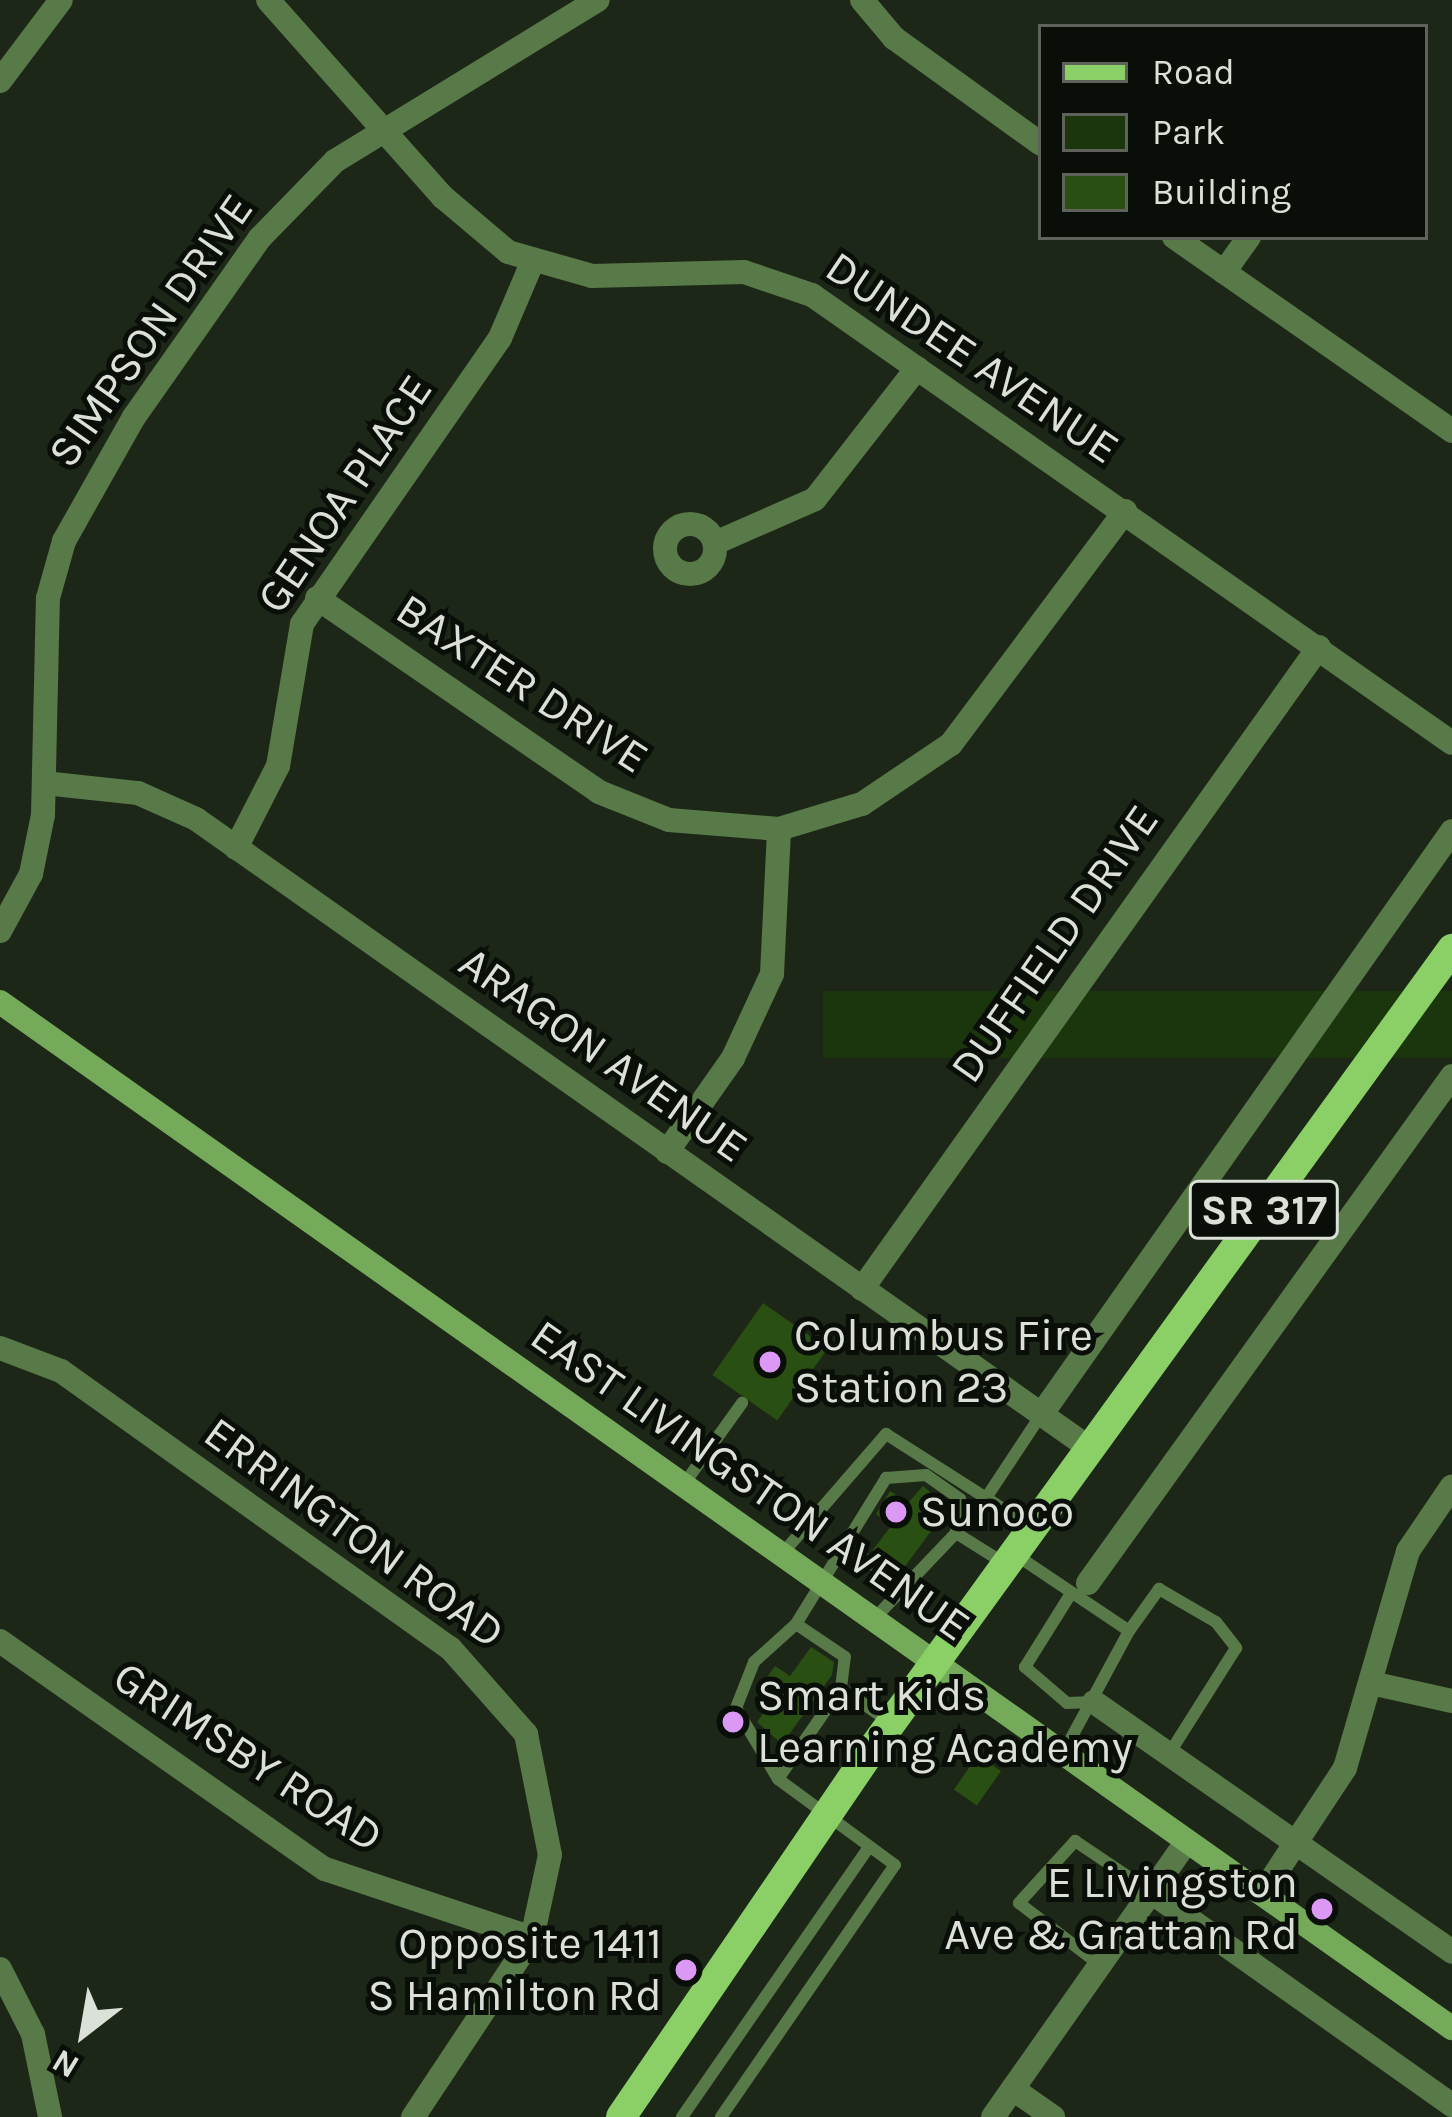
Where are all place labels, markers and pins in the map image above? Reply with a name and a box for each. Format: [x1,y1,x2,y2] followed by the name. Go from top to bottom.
[794,1309,1093,1415] place label: Columbus Fire Station 23
[757,1349,783,1375] marker: Columbus Fire Station 23
[920,1485,1074,1539] place label: Sunoco
[883,1499,909,1525] marker: Sunoco
[757,1669,1133,1775] place label: Smart Kids Learning Academy
[720,1709,746,1735] marker: Smart Kids Learning Academy
[944,1856,1298,1962] place label: E Livingston Ave & Grattan Rd
[1309,1896,1335,1922] marker: E Livingston Ave & Grattan Rd
[368,1917,662,2023] place label: Opposite 1411 S Hamilton Rd
[673,1957,699,1983] marker: Opposite 1411 S Hamilton Rd

